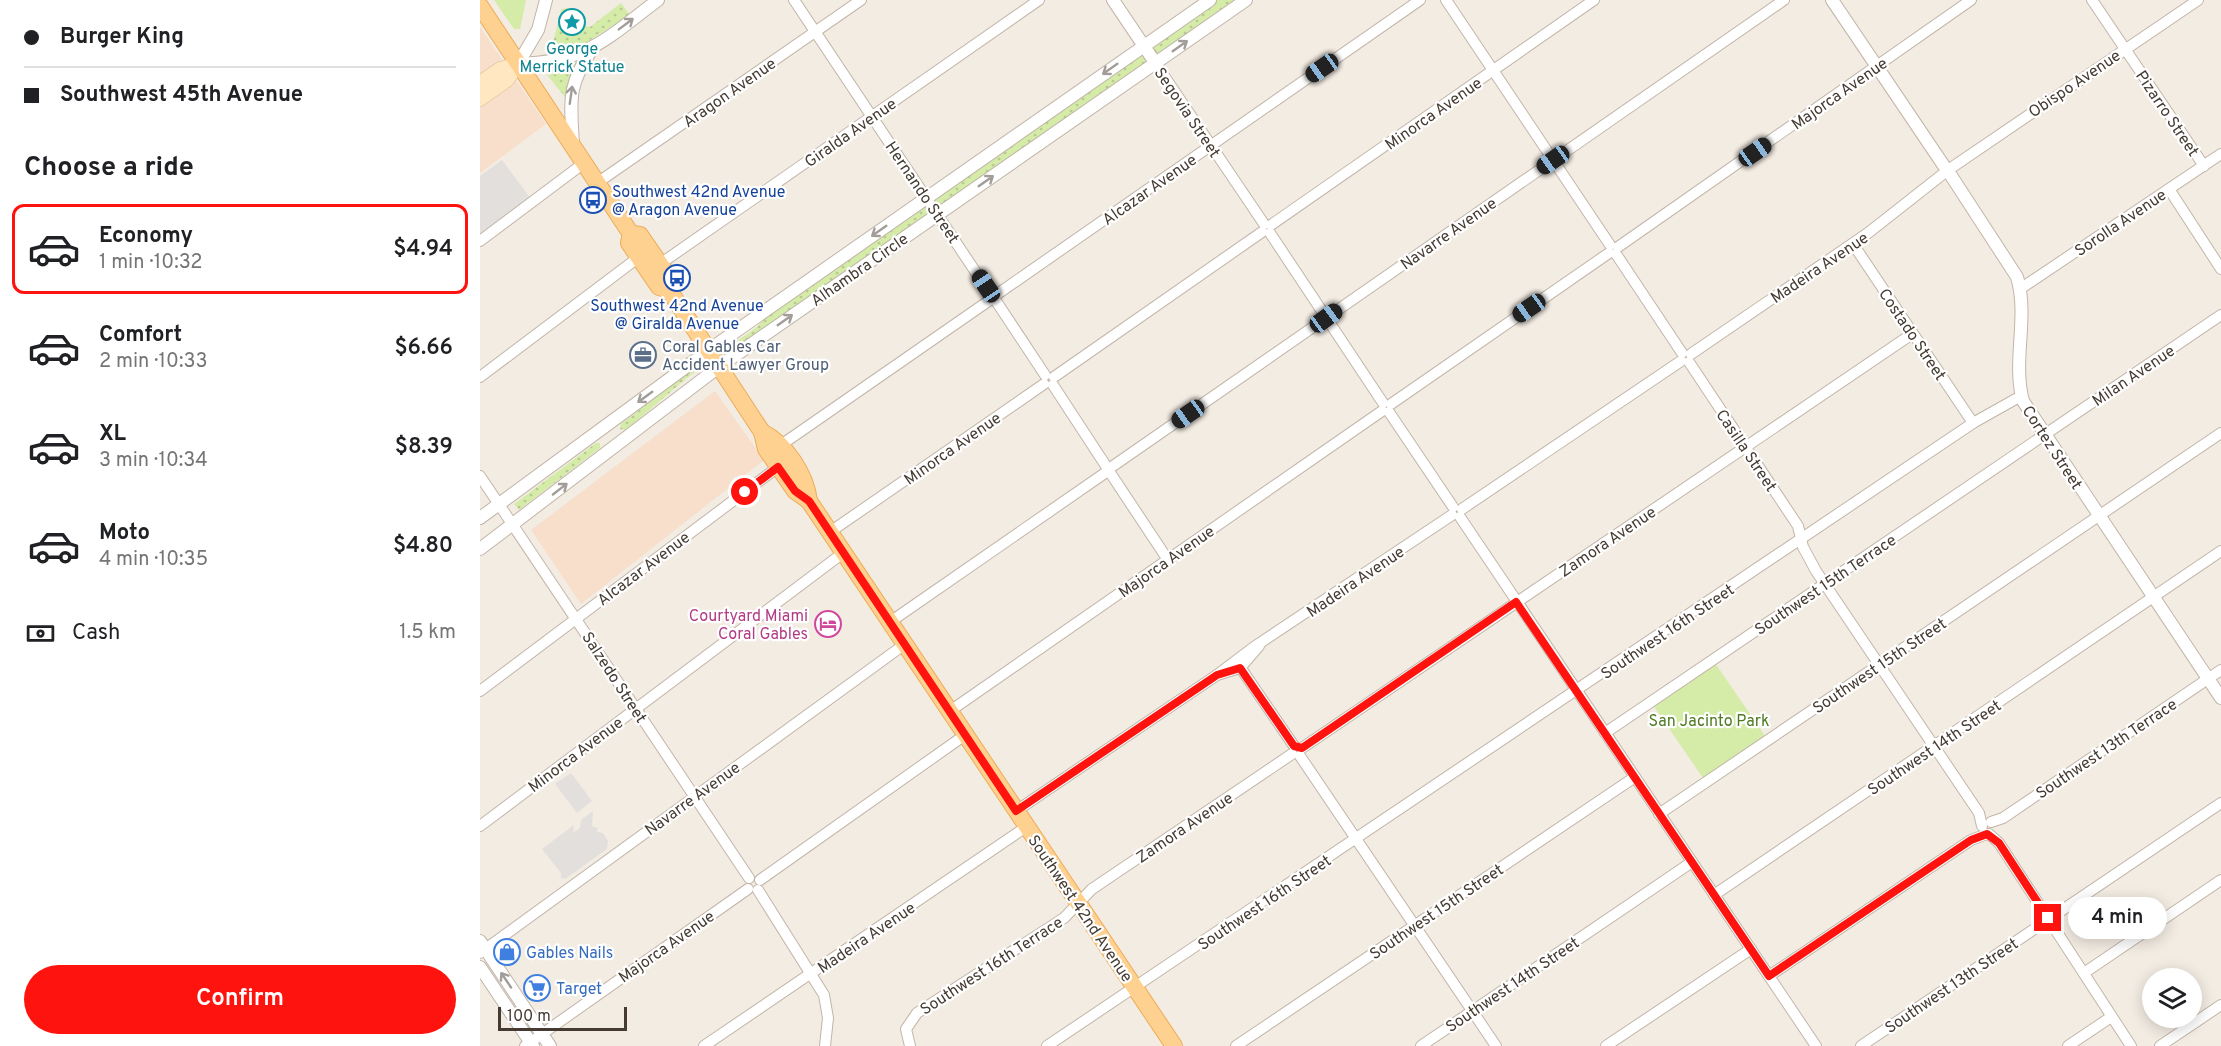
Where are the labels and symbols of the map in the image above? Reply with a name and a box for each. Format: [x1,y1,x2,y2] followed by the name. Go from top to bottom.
[557,7,587,37] place icon: George Merrick Statue
[618,18,634,31] one-way arrow
[520,40,624,78] place label: George Merrick Statue
[1172,40,1188,52] one-way arrow
[2025,46,2125,123] street label: Obispo Avenue
[1302,50,1342,86] car
[680,54,780,133] street label: Aragon Avenue
[1788,54,1892,135] street label: Majorca Avenue
[1102,63,1118,75] one-way arrow
[1149,64,1224,162] street label: Segovia Street
[2130,67,2202,161] street label: Pizarro Street
[1382,74,1486,155] street label: Minorca Avenue
[566,85,577,105] one-way arrow
[801,95,901,173] street label: Giralda Avenue
[1735,134,1775,170] car
[880,138,963,248] street label: Hernando Street
[1533,142,1573,178] car
[1099,151,1201,231] street label: Alcazar Avenue
[977,175,993,187] one-way arrow
[612,183,785,221] place label: Southwest 42nd Avenue @ Aragon Avenue
[578,185,608,215] bus stop icon: Southwest 42nd Avenue @ Aragon Avenue
[2071,186,2171,262] street label: Sorolla Avenue
[1397,194,1501,275] street label: Navarre Avenue
[871,225,887,237] one-way arrow
[1767,229,1873,309] street label: Madeira Avenue
[808,230,913,312] street label: Alhambra Circle
[662,263,692,293] bus stop icon: Southwest 42nd Avenue @ Giralda Avenue
[968,266,1004,306] car
[1873,285,1950,385] street label: Costado Street
[1509,290,1549,326] car
[590,297,764,335] place label: Southwest 42nd Avenue @ Giralda Avenue
[1306,300,1346,336] car
[776,314,793,326] one-way arrow
[662,338,829,376] place label: Coral Gables Car Accident Lawyer Group
[628,340,658,370] office icon: Coral Gables Car Accident Lawyer Group
[2089,342,2179,412] street label: Milan Avenue
[637,391,653,403] one-way arrow
[1168,396,1208,432] car
[2017,402,2086,494] street label: Cortez Street
[1711,406,1780,496] street label: Casilla Street
[901,409,1005,490] street label: Minorca Avenue
[731,478,758,505] route start
[551,482,567,495] one-way arrow
[1556,503,1660,582] street label: Zamora Avenue
[1115,522,1219,603] street label: Majorca Avenue
[594,528,694,611] street label: Alcazar Avenue
[1751,531,1901,641] street label: Southwest 15th Terrace
[1303,543,1409,623] street label: Madeira Avenue
[1598,581,1739,685] street label: Southwest 16th Street
[689,607,808,645] place label: Courtyard Miami Coral Gables
[813,609,843,639] hotel icon: Courtyard Miami Coral Gables
[1809,614,1951,719] street label: Southwest 15th Street
[576,629,650,727] street label: Salzedo Street
[2033,695,2182,804] street label: Southwest 13th Terrace
[1865,697,2006,801] street label: Southwest 14th Street
[1649,712,1769,732] park label: San Jacinto Park
[525,713,628,798] street label: Minorca Avenue
[642,758,745,841] street label: Navarre Avenue
[1133,789,1237,868] street label: Zamora Avenue
[1023,832,1136,987] street label: Southwest 42nd Avenue
[1195,852,1336,956] street label: Southwest 16th Street
[1366,860,1508,965] street label: Southwest 15th Street
[2069,897,2168,939] callout: 4 min
[814,899,920,979] street label: Madeira Avenue
[2034,904,2061,931] route end
[615,907,719,988] street label: Majorca Avenue
[917,913,1067,1020] street label: Southwest 16th Terrace
[1443,934,1584,1038] street label: Southwest 14th Street
[1882,935,2023,1039] street label: Southwest 13th Street
[492,937,522,967] shop icon: Gables Nails
[526,944,613,964] place label: Gables Nails
[500,972,512,989] one-way arrow
[522,973,552,1003] supermarket icon: Target
[556,980,602,1000] place label: Target
[498,1004,627,1032] scale bar

